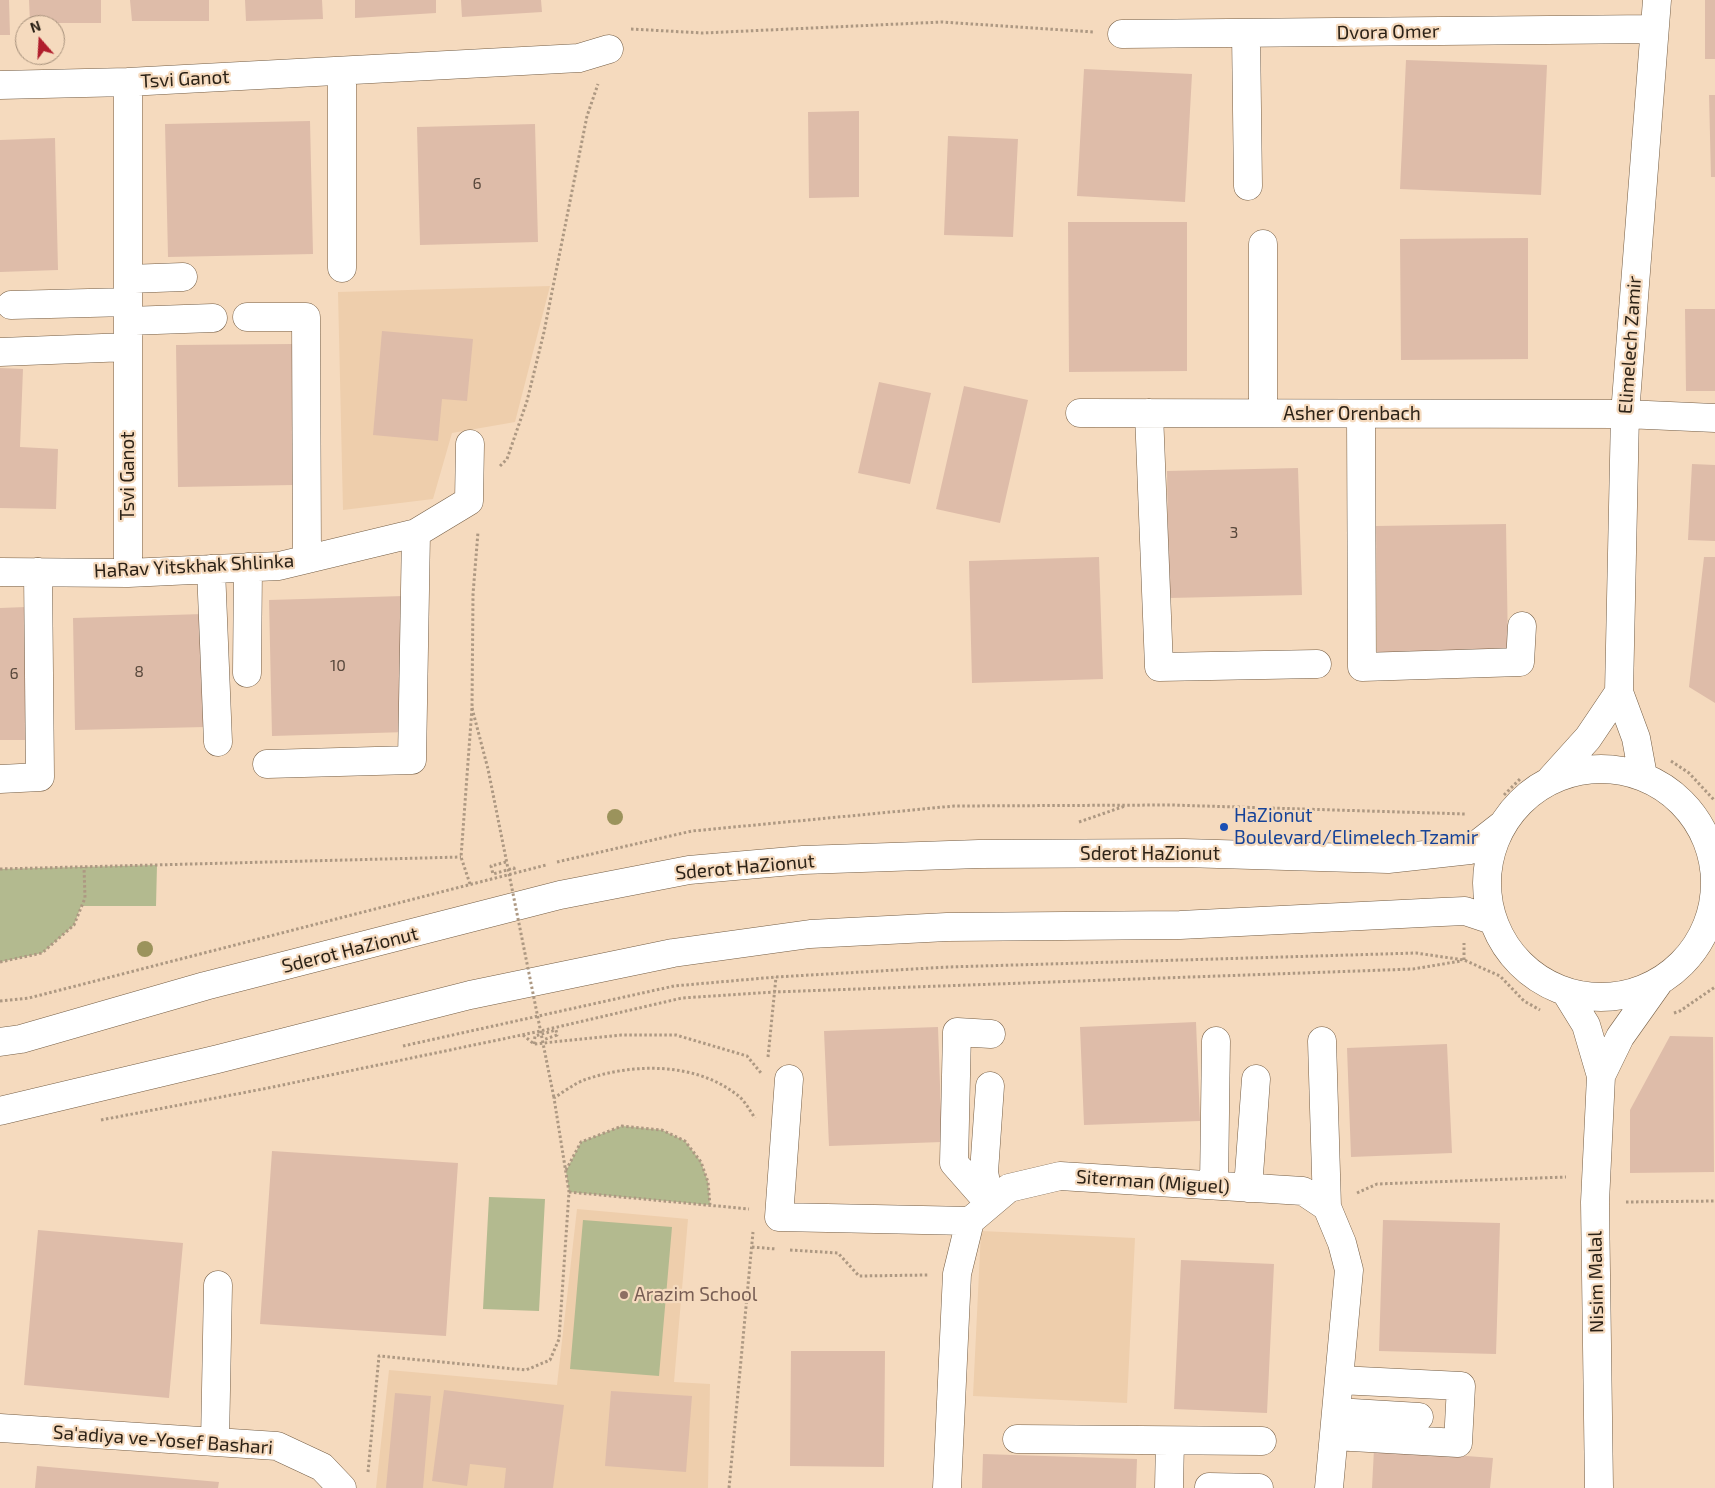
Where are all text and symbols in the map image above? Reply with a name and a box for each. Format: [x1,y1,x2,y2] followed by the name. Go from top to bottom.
[15,15,65,65] north arrow
[28,17,43,36] text: N
[1336,20,1440,44] street label: Dvora Omer
[140,65,230,93] street label: Tsvi Ganot
[472,174,482,194] house number: 6
[1614,275,1646,415] street label: Elimelech Zamir
[1283,403,1421,425] street label: Asher Orenbach
[117,431,139,521] street label: Tsvi Ganot
[1230,523,1238,543] house number: 3
[93,549,295,583] street label: HaRav Yitskhak Shlinka
[330,656,346,676] house number: 10
[134,662,144,682] house number: 8
[9,664,19,684] house number: 6
[1234,805,1478,849] place label: HaZionut Boulevard/Elimelech Tzamir
[1218,821,1230,833] marker: HaZionut Boulevard/Elimelech Tzamir
[1080,843,1220,865] street label: Sderot HaZionut
[674,850,816,884] street label: Sderot HaZionut
[279,922,421,978] street label: Sderot HaZionut
[1075,1165,1231,1199] street label: Siterman (Miguel)
[1584,1231,1608,1333] street label: Nisim Malal
[634,1284,757,1306] place label: Arazim School
[618,1289,630,1301] marker: Arazim School
[52,1421,274,1459] street label: Sa'adiya ve-Yosef Bashari

